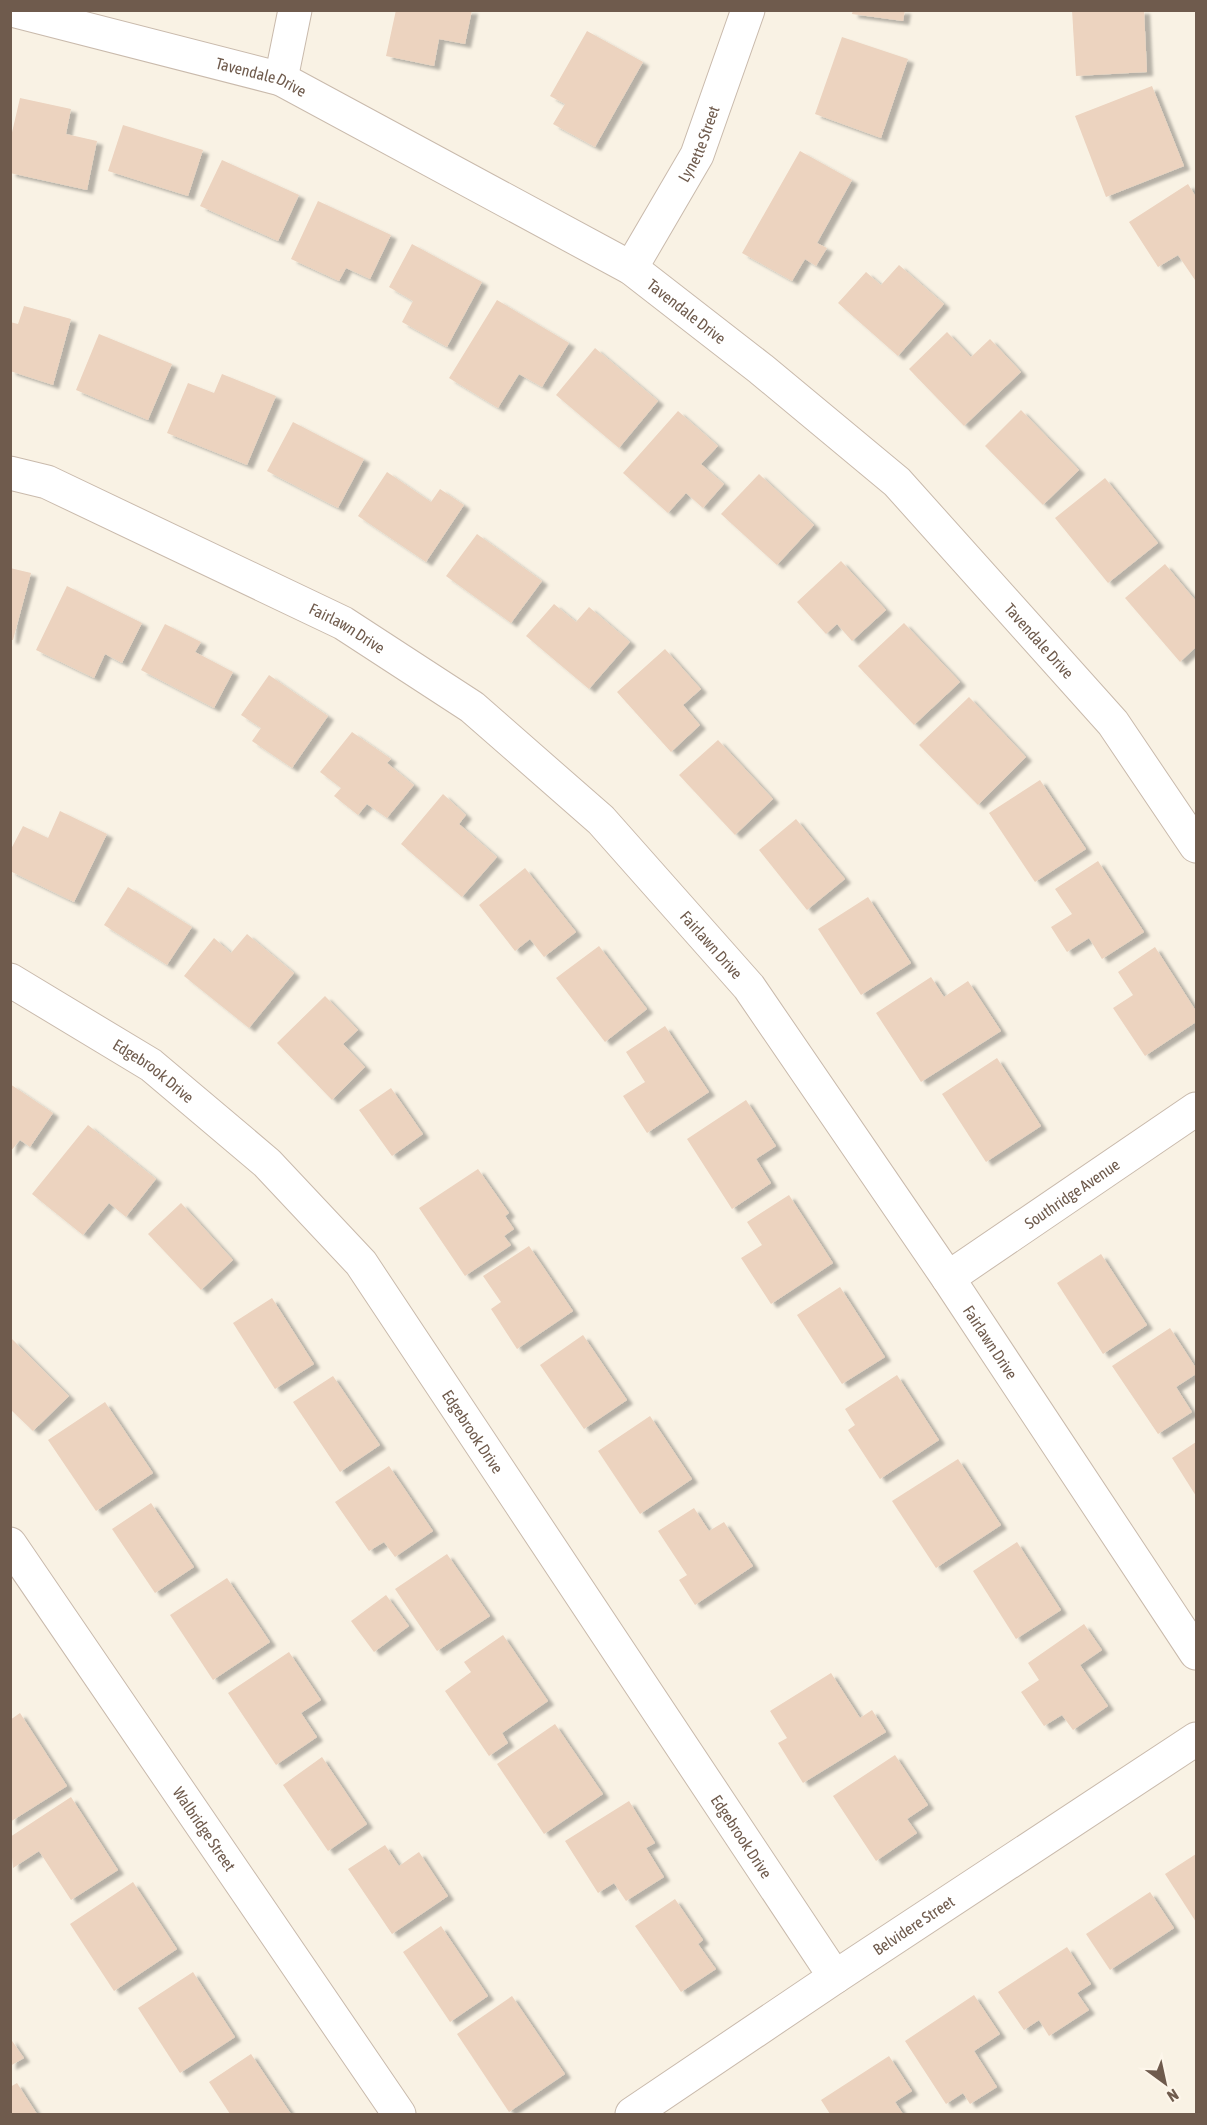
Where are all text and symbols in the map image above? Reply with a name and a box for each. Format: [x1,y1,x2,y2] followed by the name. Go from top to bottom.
[214,54,310,100] street label: Tavendale Drive
[674,103,723,185] street label: Lynette Street
[644,275,730,347] street label: Tavendale Drive
[307,599,388,657] street label: Fairlawn Drive
[1001,599,1077,682] street label: Tavendale Drive
[677,907,746,982] street label: Fairlawn Drive
[110,1035,198,1106] street label: Edgebrook Drive
[1021,1155,1123,1232] street label: Southridge Avenue
[960,1302,1021,1382] street label: Fairlawn Drive
[439,1387,507,1476] street label: Edgebrook Drive
[170,1784,240,1875] street label: Walbridge Street
[708,1791,776,1881] street label: Edgebrook Drive
[870,1892,958,1958] street label: Belvidere Street
[1135,2053,1195,2113] north arrow
[1164,2085,1182,2106] text: N

